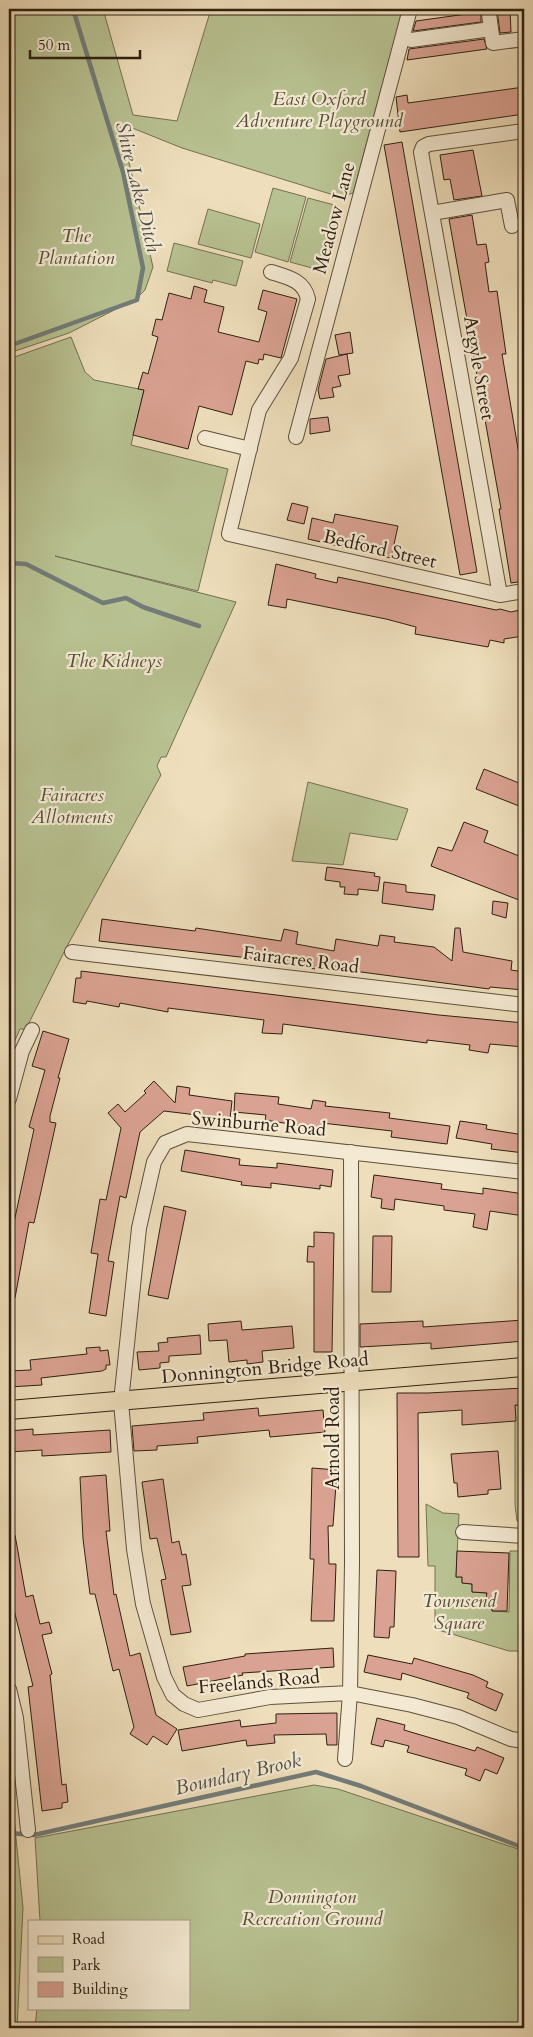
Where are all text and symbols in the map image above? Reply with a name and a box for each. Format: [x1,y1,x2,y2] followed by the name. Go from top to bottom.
[30,28,140,60] scale bar
[38,35,70,55] text: 50 m
[234,86,403,134] park label: East Oxford Adventure Playground
[109,119,167,255] water label: Shire Lake Ditch
[307,159,361,277] street label: Meadow Lane
[38,223,115,271] park label: The Plantation
[457,314,501,422] street label: Argyle Street
[321,523,439,575] street label: Bedford Street
[66,648,163,674] park label: The Kidneys
[30,782,113,830] park label: Fairacres Allotments
[241,940,361,980] street label: Fairacres Road
[191,1105,327,1143] street label: Swinburne Road
[160,1346,370,1390] street label: Donnington Bridge Road
[320,1386,346,1490] street label: Arnold Road
[422,1588,497,1636] park label: Townsend Square
[197,1664,321,1700] street label: Freelands Road
[172,1746,304,1802] water label: Boundary Brook
[242,1884,383,1932] park label: Donnington Recreation Ground
[28,1920,190,2010] legend
[72,1929,105,1949] text: Road
[72,1955,101,1975] text: Park
[72,1979,128,1999] text: Building

